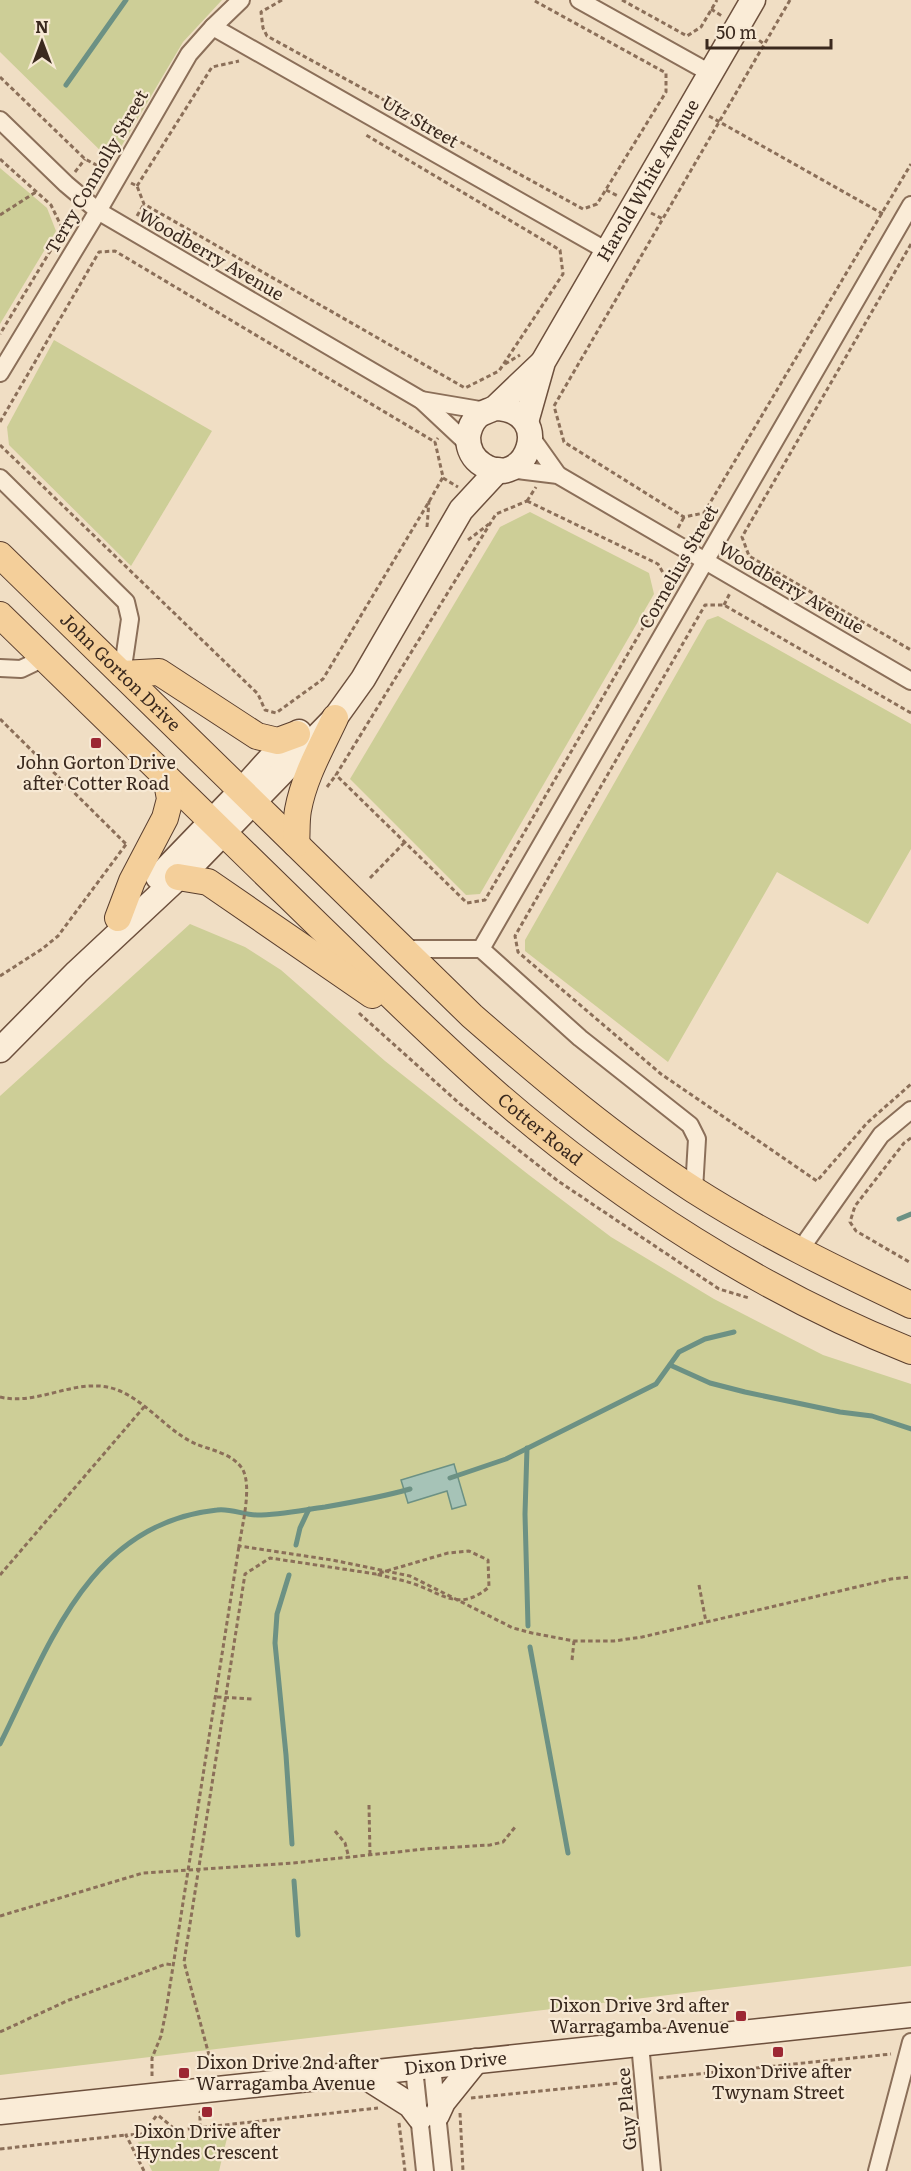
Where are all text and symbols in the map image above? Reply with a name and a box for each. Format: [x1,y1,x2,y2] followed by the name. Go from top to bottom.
[12,12,72,72] north arrow
[707,12,832,50] scale bar
[35,14,49,38] text: N
[716,18,757,45] text: 50 m
[38,83,154,258] street label: Terry Connolly Street
[377,88,465,154] street label: Utz Street
[589,93,705,266] street label: Harold White Avenue
[134,201,290,307] street label: Woodberry Avenue
[631,499,725,633] street label: Cornelius Street
[714,534,870,640] street label: Woodberry Avenue
[55,606,188,737] street label: John Gorton Drive
[89,736,103,750] marker: John Gorton Drive after Cotter Road
[16,748,176,796] place label: John Gorton Drive after Cotter Road
[492,1086,589,1171] street label: Cotter Road
[549,1991,729,2039] place label: Dixon Drive 3rd after Warragamba Avenue
[734,2009,748,2023] marker: Dixon Drive 3rd after Warragamba Avenue
[403,2043,508,2081] street label: Dixon Drive
[771,2045,785,2059] marker: Dixon Drive after Twynam Street
[196,2048,379,2096] place label: Dixon Drive 2nd after Warragamba Avenue
[704,2057,852,2105] place label: Dixon Drive after Twynam Street
[177,2066,191,2080] marker: Dixon Drive 2nd after Warragamba Avenue
[608,2067,643,2152] street label: Guy Place
[200,2105,214,2119] marker: Dixon Drive after Hyndes Crescent
[133,2117,281,2165] place label: Dixon Drive after Hyndes Crescent

